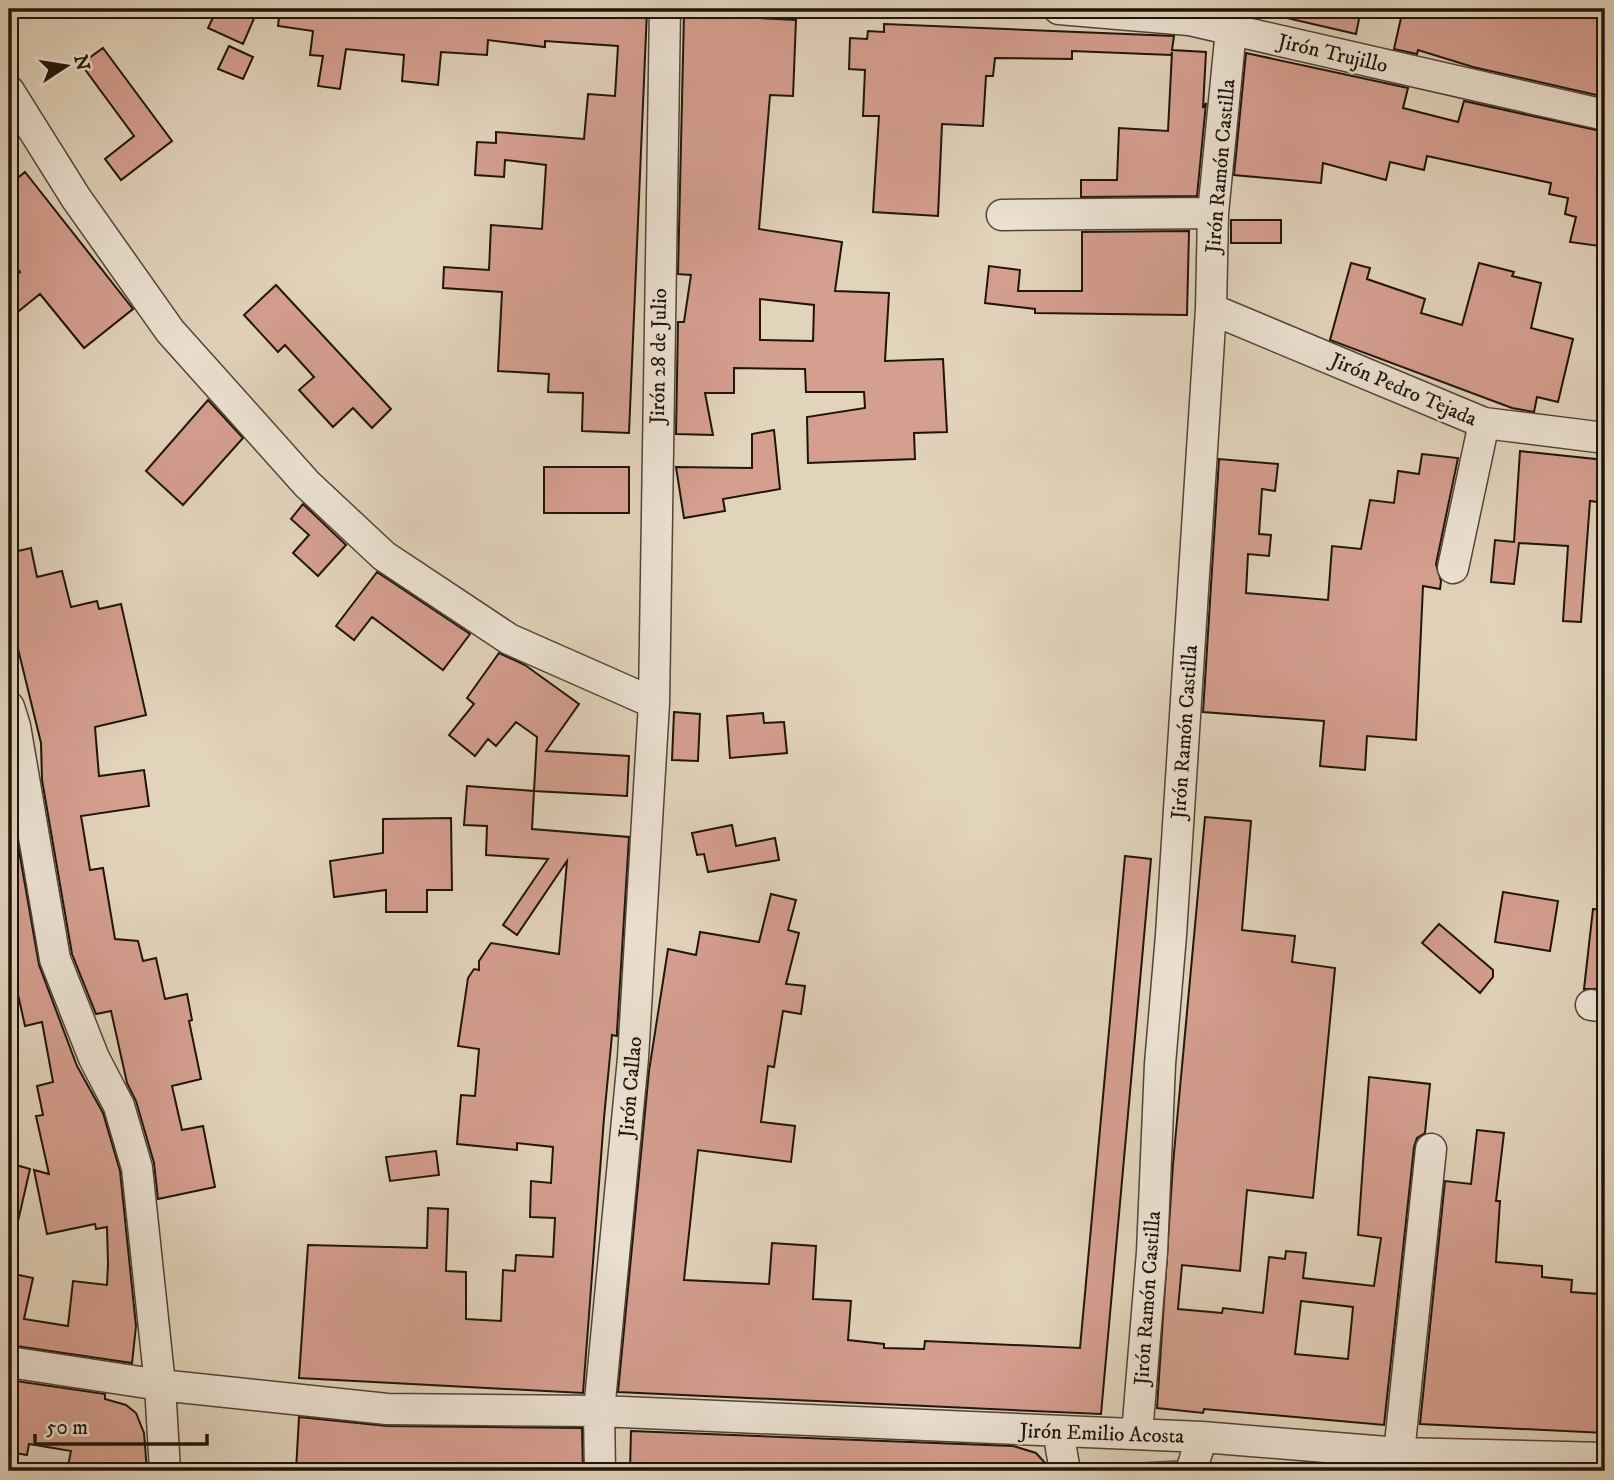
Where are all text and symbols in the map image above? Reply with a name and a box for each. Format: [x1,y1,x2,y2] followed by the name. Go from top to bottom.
[1273,28,1390,79] street label: Jirón Trujillo
[32,32,102,102] north arrow
[68,53,94,73] text: N
[1200,78,1242,256] street label: Jirón Ramón Castilla
[645,288,673,426] street label: Jirón 28 de Julio
[1325,347,1481,432] street label: Jirón Pedro Tejada
[1166,644,1204,822] street label: Jirón Ramón Castilla
[613,1035,648,1141] street label: Jirón Callao
[1129,1210,1167,1388] street label: Jirón Ramón Castilla
[35,1403,206,1447] scale bar
[46,1415,88,1441] text: 50 m
[1017,1418,1185,1450] street label: Jirón Emilio Acosta

